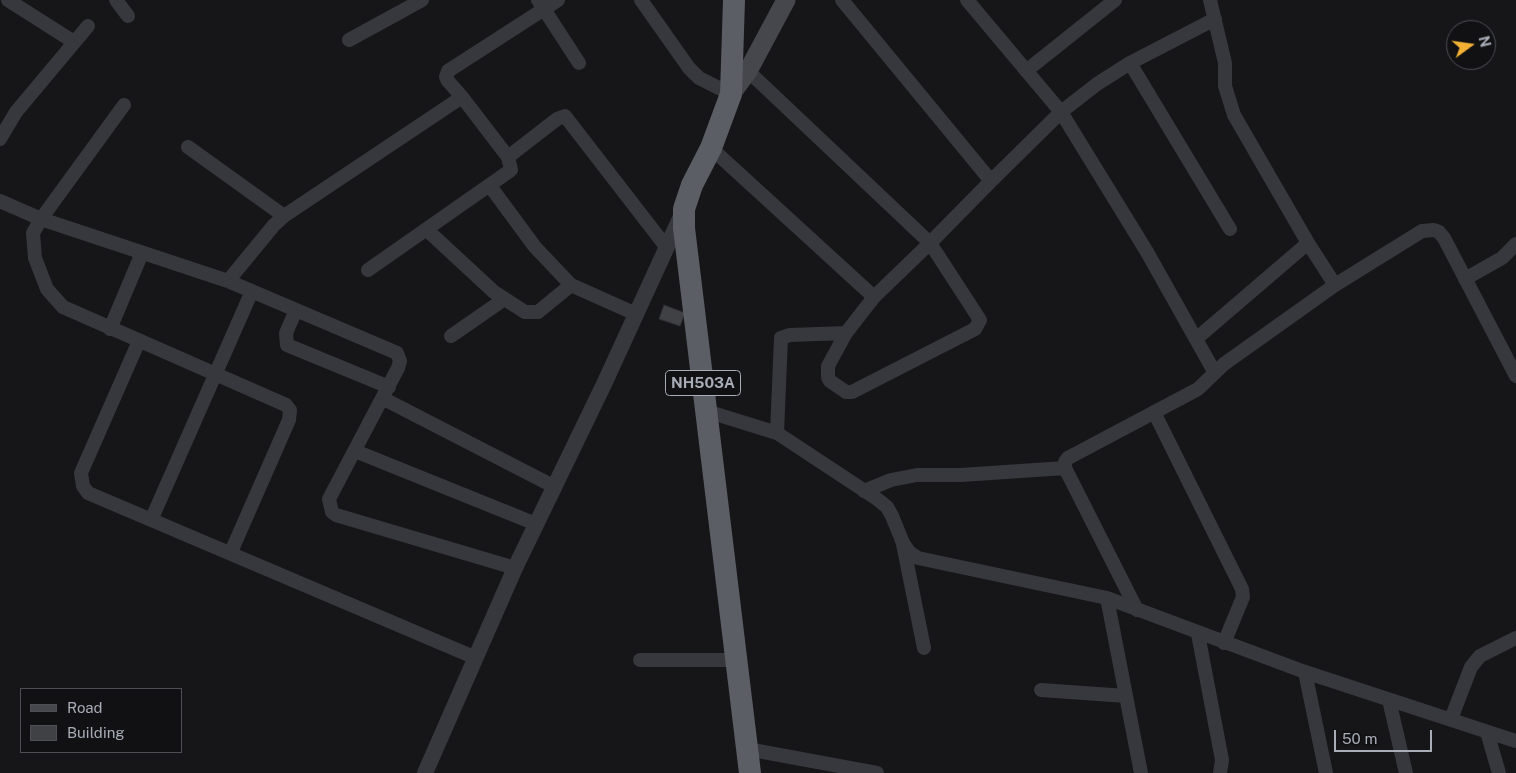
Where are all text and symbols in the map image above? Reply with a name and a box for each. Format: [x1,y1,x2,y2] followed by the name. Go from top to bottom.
[1446,20,1496,70] north arrow
[1475,34,1494,49] text: N
[666,370,740,396] road number: NH503A
[20,688,182,753] legend
[67,699,103,716] text: Road
[1336,720,1434,752] scale bar
[67,724,125,741] text: Building
[1342,730,1377,747] text: 50 m

